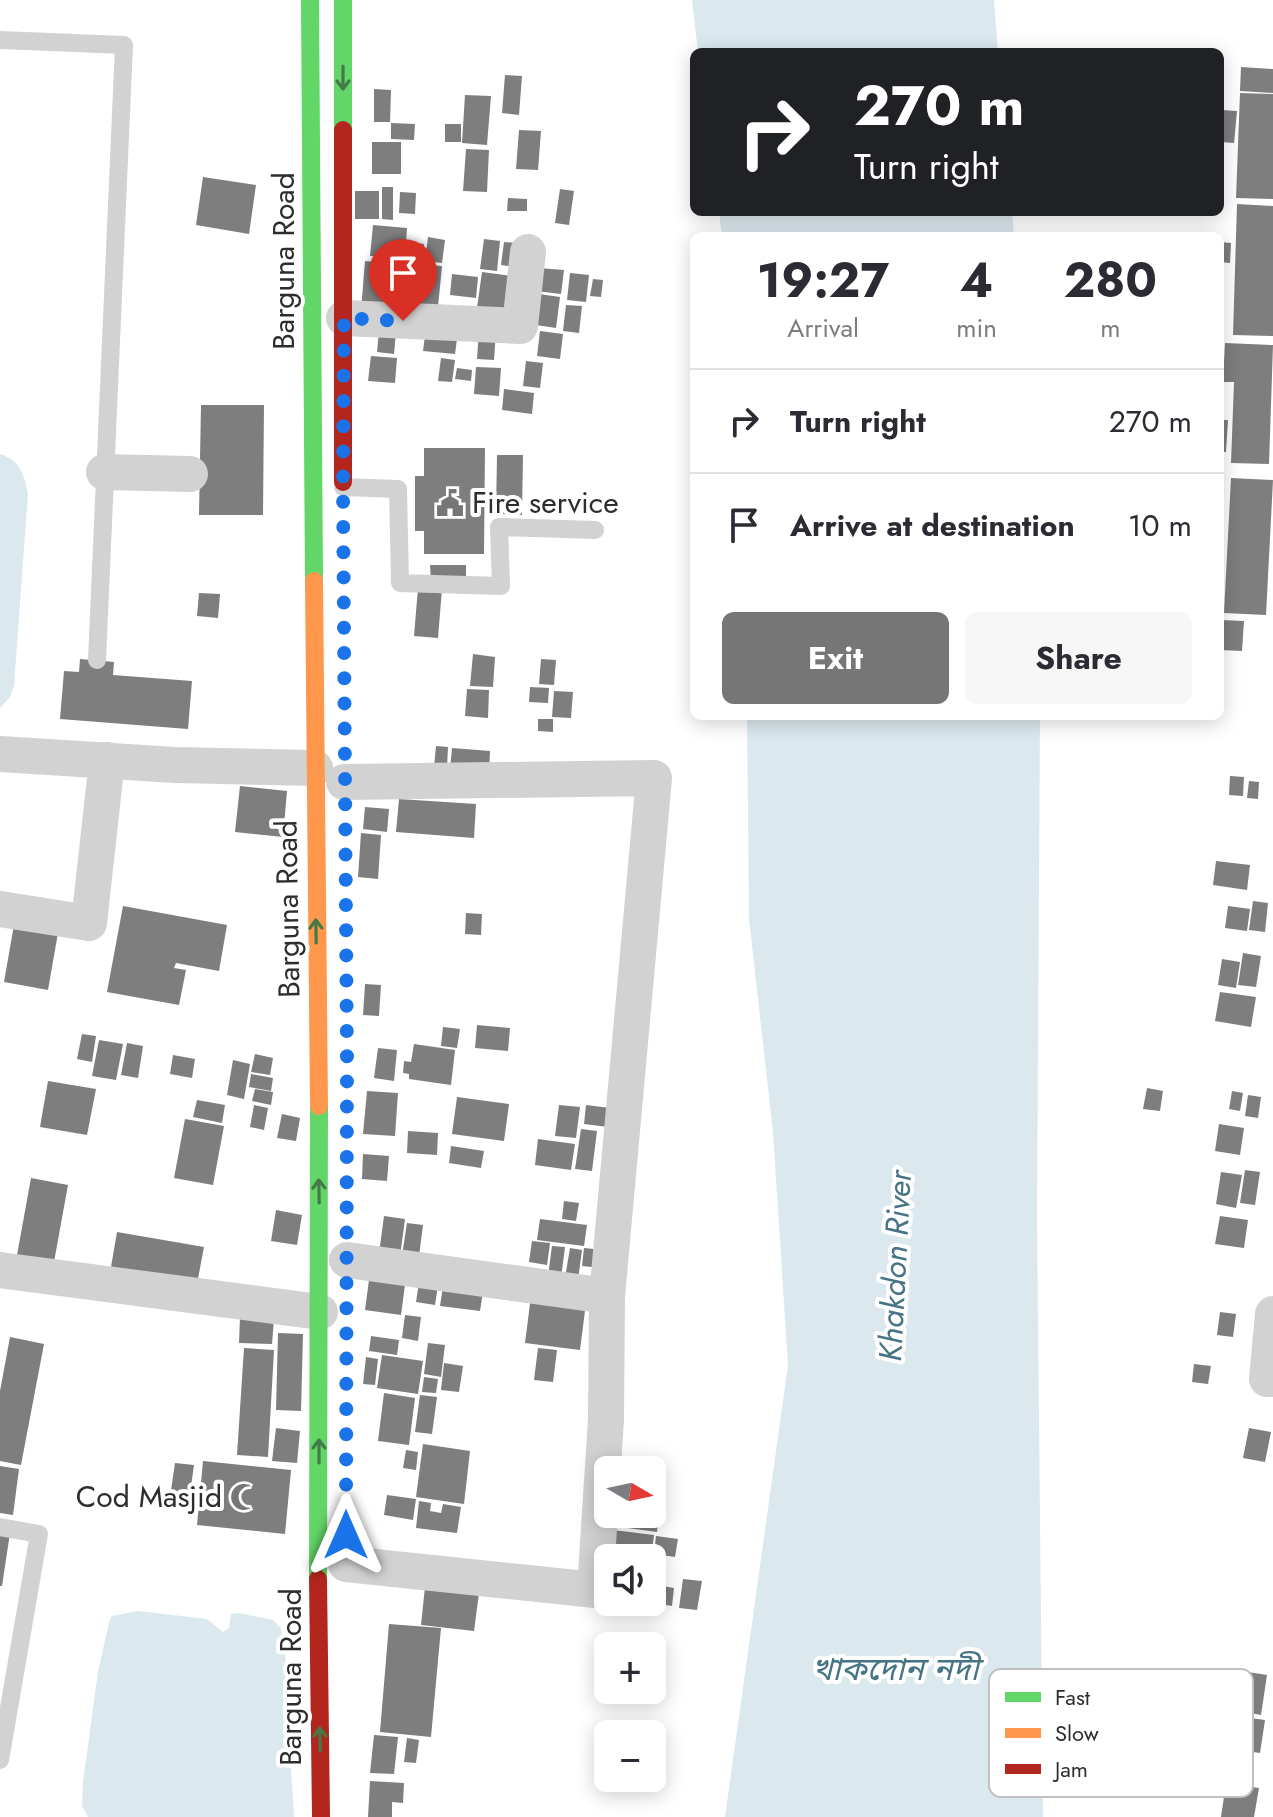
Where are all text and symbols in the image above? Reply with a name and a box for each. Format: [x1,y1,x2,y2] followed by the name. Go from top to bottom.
[335,64,351,91] one-way arrow
[854,65,1024,146] text: 270 m
[722,80,826,184] icon: right
[854,140,999,192] text: Turn right
[262,172,305,350] street label: Barguna Road
[369,239,437,321] pin
[757,246,889,315] text: 19:27
[960,246,993,315] text: 4
[1064,246,1157,315] text: 280
[381,251,425,295] icon: arrive
[787,309,859,347] text: Arrival
[956,309,997,347] text: min
[1100,309,1121,347] text: m
[722,399,766,443] icon: right
[790,400,926,443] text: Turn right
[1109,400,1192,443] text: 270 m
[472,481,619,524] place label: Fire service
[435,488,465,518] public building icon: Fire service
[722,503,766,547] icon: arrive
[790,504,1075,547] text: Arrive at destination
[1128,504,1192,547] text: 10 m
[722,612,949,704] button: Exit
[965,612,1192,704] button: Share
[264,820,311,998] street label: Barguna Road
[309,918,324,945] one-way arrow
[867,1167,923,1363] water label: Khakdon River
[311,1178,327,1205] one-way arrow
[311,1438,327,1465] one-way arrow
[594,1456,666,1528] north arrow
[594,1456,666,1792] map controls
[76,1475,222,1518] place label: Cod Masjid
[229,1482,259,1512] mosque icon: Cod Masjid
[304,1493,388,1577] position arrow
[594,1544,666,1616] button: sound
[269,1588,312,1766] street label: Barguna Road
[594,1632,666,1704] button: +
[811,1646,984,1692] water label: খাকদোন নদী
[989,1669,1253,1797] legend
[1055,1681,1091,1713] text: Fast
[1055,1717,1099,1749] text: Slow
[594,1720,666,1792] button: −
[312,1726,327,1753] one-way arrow
[1052,1753,1088,1785] text: Jam

